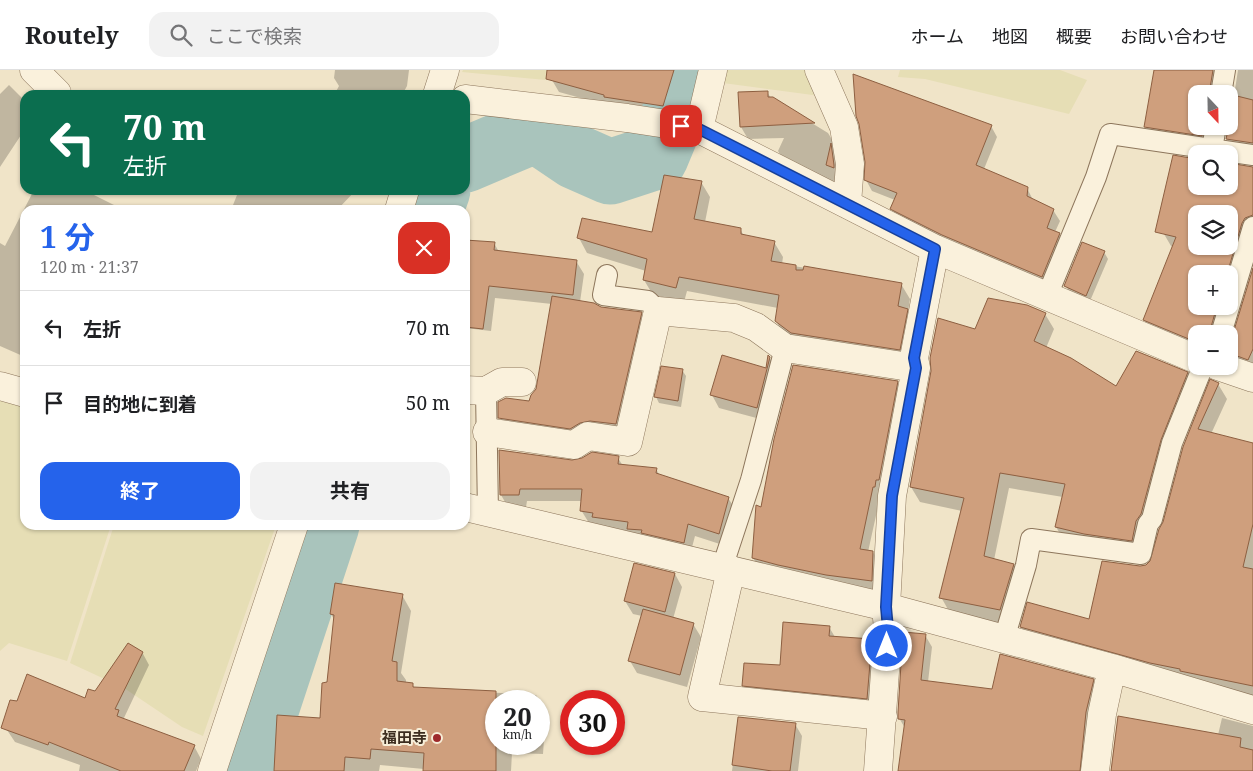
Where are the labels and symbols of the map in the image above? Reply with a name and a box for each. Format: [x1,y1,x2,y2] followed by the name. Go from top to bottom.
[1188,85,1238,135] north arrow
[660,105,702,147] pin
[860,619,912,671] position arrow
[560,690,625,755] speed limit sign: 30
[381,727,427,747] place label: 福田寺
[431,732,443,744] marker: 福田寺

